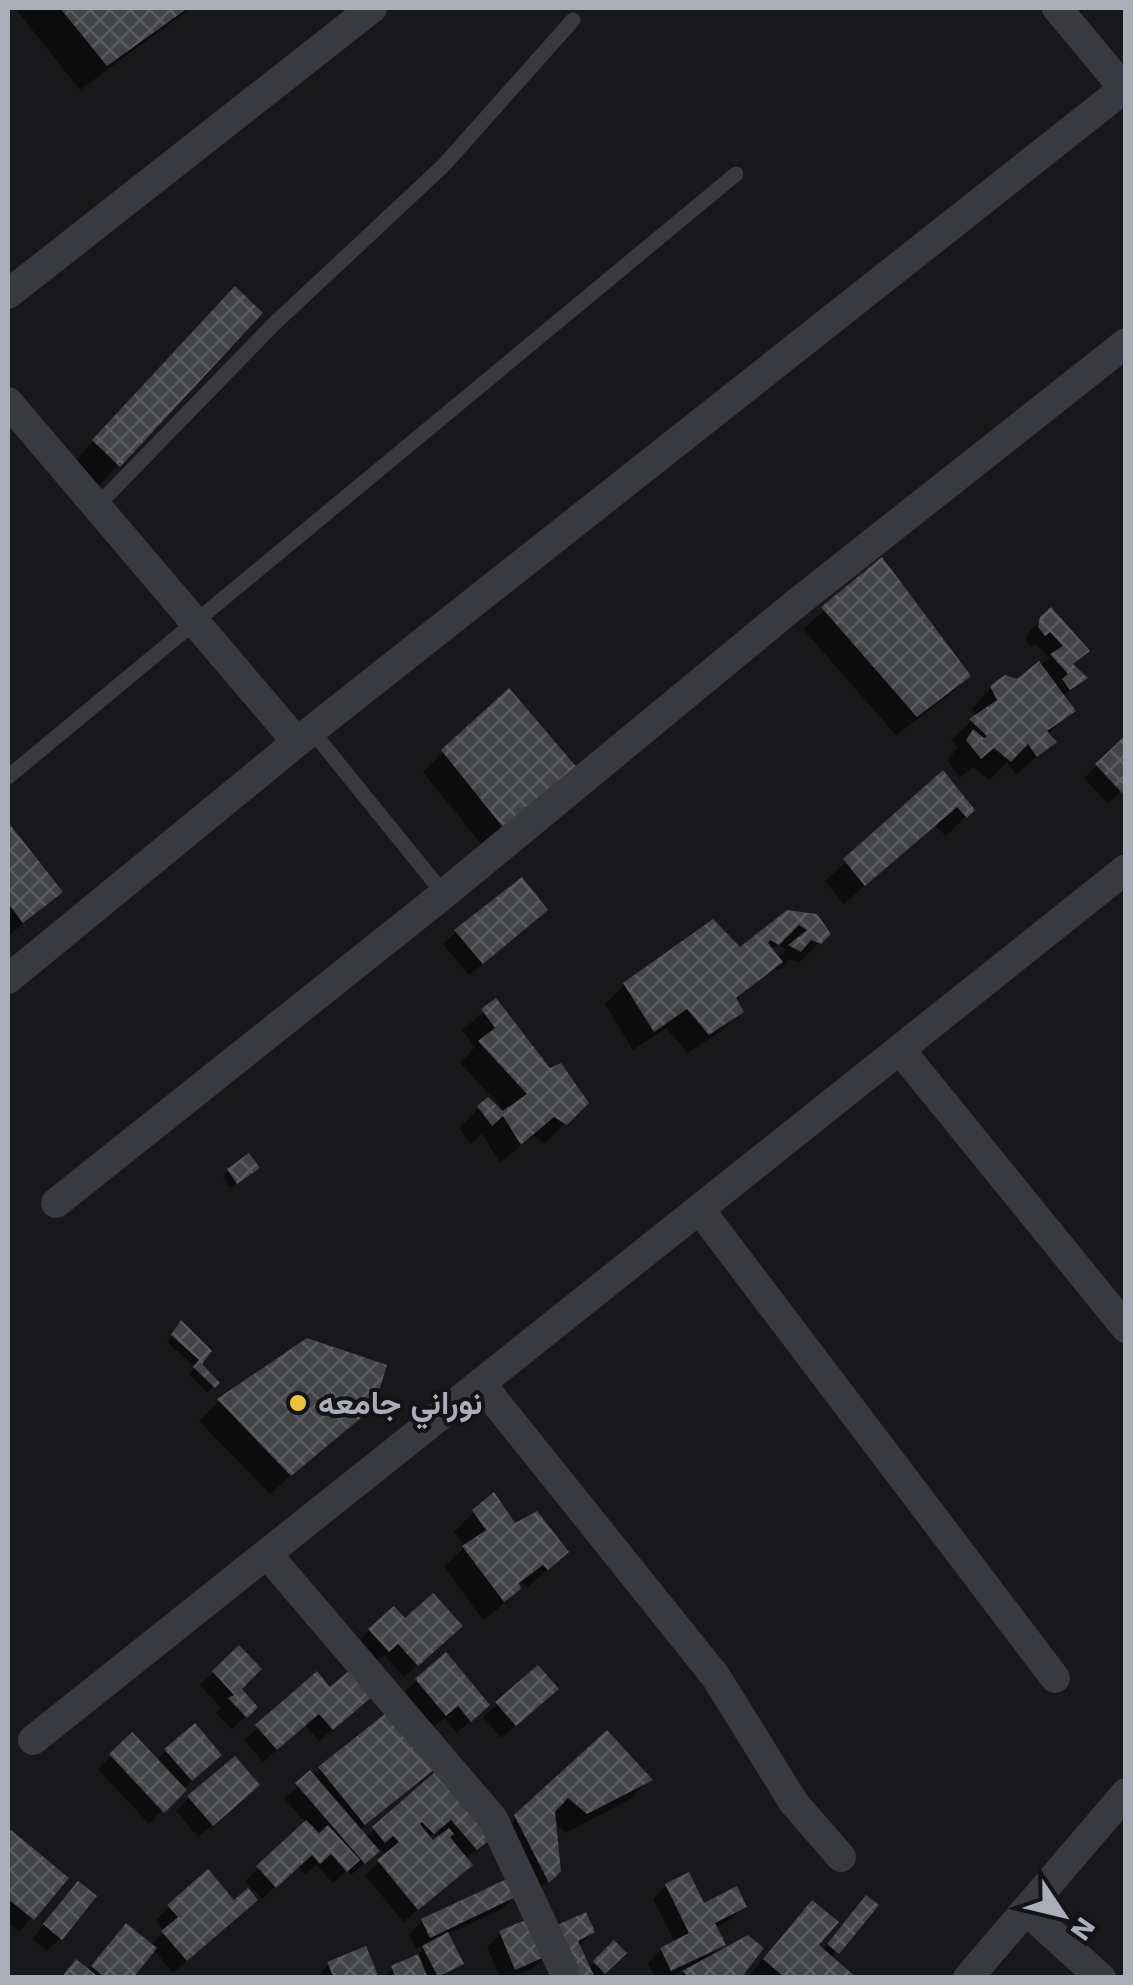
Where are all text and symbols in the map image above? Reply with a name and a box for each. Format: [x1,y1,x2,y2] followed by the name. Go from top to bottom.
[318,1384,483,1430] place label: نوراني جامعه
[287,1392,309,1414] marker: نوراني جامعه
[1013,1865,1113,1965] north arrow
[1064,1911,1103,1947] text: N

